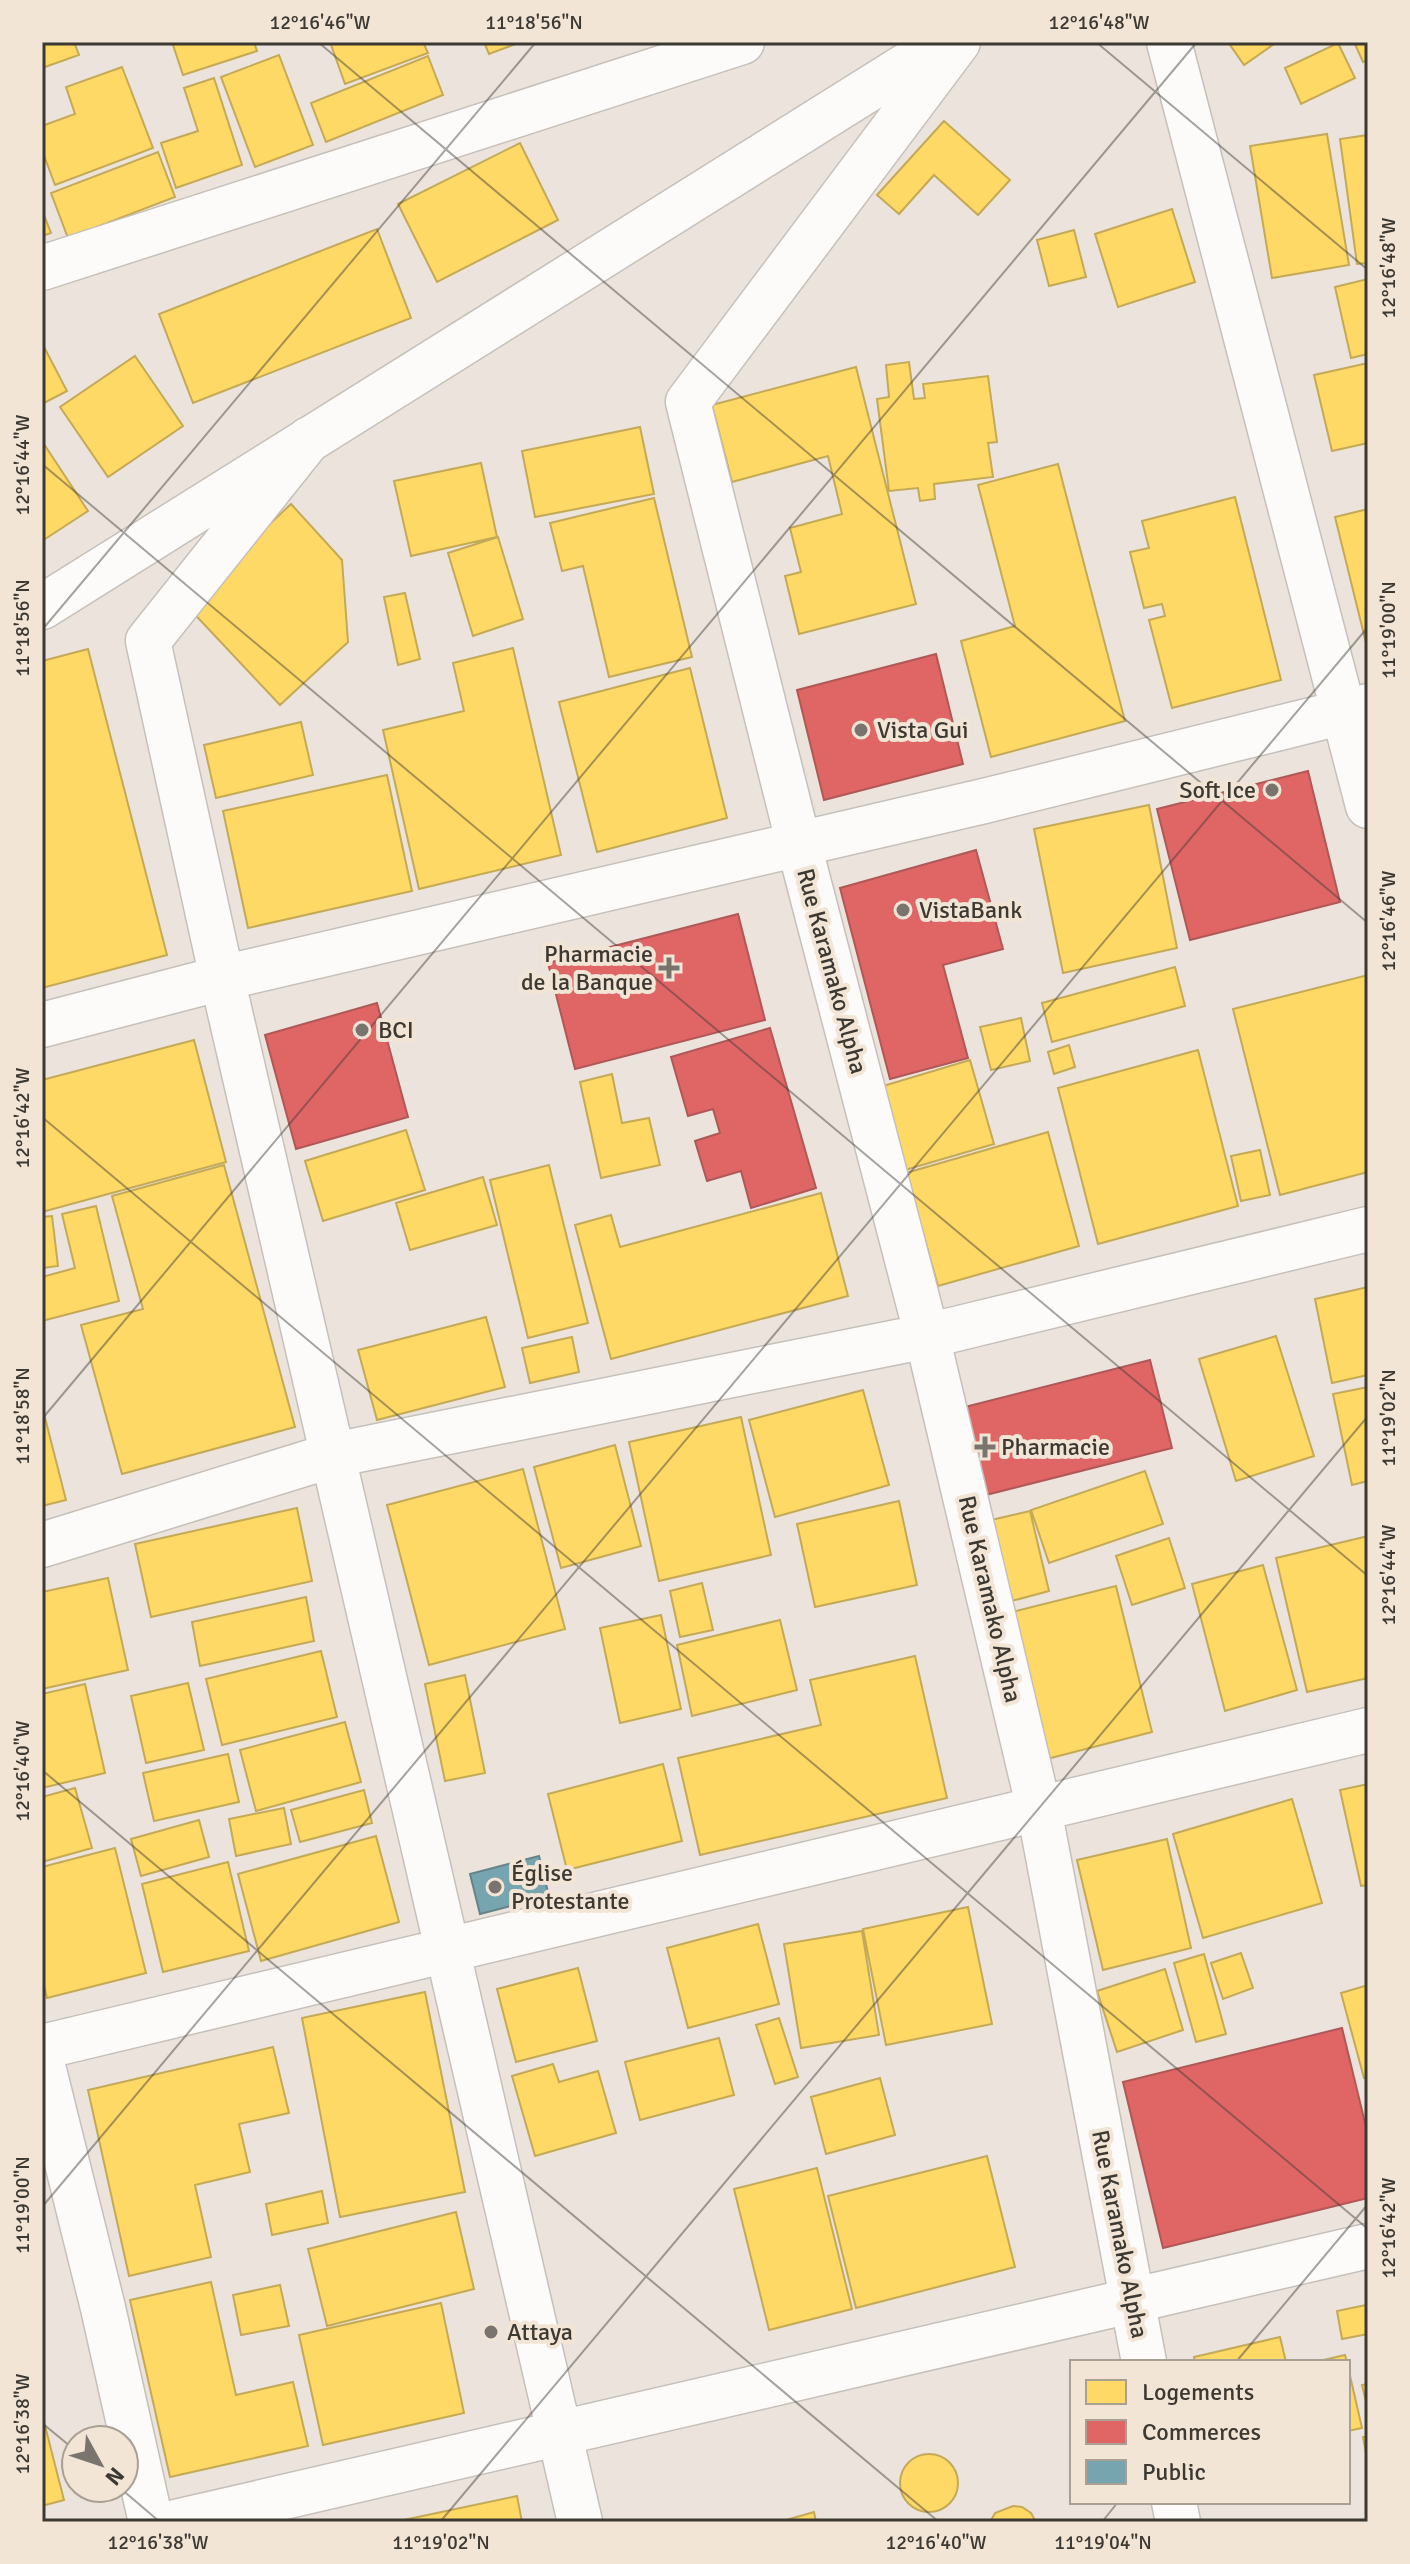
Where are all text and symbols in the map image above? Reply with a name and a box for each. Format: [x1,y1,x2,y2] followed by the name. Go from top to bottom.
[269,10,371,35] text: 12°16'46"W
[485,10,583,35] text: 11°18'56"N
[1048,10,1150,35] text: 12°16'48"W
[1376,217,1401,319] text: 12°16'48"W
[10,414,35,516] text: 12°16'44"W
[10,579,35,677] text: 11°18'56"N
[1376,581,1401,679] text: 11°19'00"N
[877,715,969,745] place label: Vista Gui
[852,721,870,739] marker: Vista Gui
[1179,775,1256,805] place label: Soft Ice
[1263,781,1281,799] marker: Soft Ice
[790,865,874,1077] street label: Rue Karamako Alpha
[1376,870,1401,972] text: 12°16'46"W
[919,895,1022,925] place label: VistaBank
[894,901,912,919] marker: VistaBank
[521,939,653,997] place label: Pharmacie de la Banque
[660,959,678,977] marker: Pharmacie de la Banque
[378,1015,414,1045] place label: BCI
[353,1021,371,1039] marker: BCI
[10,1067,35,1169] text: 12°16'42"W
[10,1367,35,1465] text: 11°18'58"N
[1376,1369,1401,1467] text: 11°19'02"N
[1001,1432,1110,1462] place label: Pharmacie
[976,1438,994,1456] marker: Pharmacie
[952,1493,1028,1705] street label: Rue Karamako Alpha
[1376,1524,1401,1626] text: 12°16'44"W
[10,1720,35,1822] text: 12°16'40"W
[511,1858,629,1916] place label: Église Protestante
[486,1878,504,1896] marker: Église Protestante
[1085,2127,1155,2341] street label: Rue Karamako Alpha
[10,2156,35,2254] text: 11°19'00"N
[1376,2177,1401,2279] text: 12°16'42"W
[507,2317,573,2347] place label: Attaya
[482,2323,500,2341] marker: Attaya
[1070,2360,1350,2504] legend
[10,2373,35,2475] text: 12°16'38"W
[1142,2377,1254,2407] text: Logements
[1142,2417,1261,2447] text: Commerces
[60,2424,140,2504] north arrow
[1142,2457,1206,2487] text: Public
[100,2462,130,2491] text: N
[107,2530,209,2555] text: 12°16'38"W
[392,2530,490,2555] text: 11°19'02"N
[885,2530,987,2555] text: 12°16'40"W
[1054,2530,1152,2555] text: 11°19'04"N

